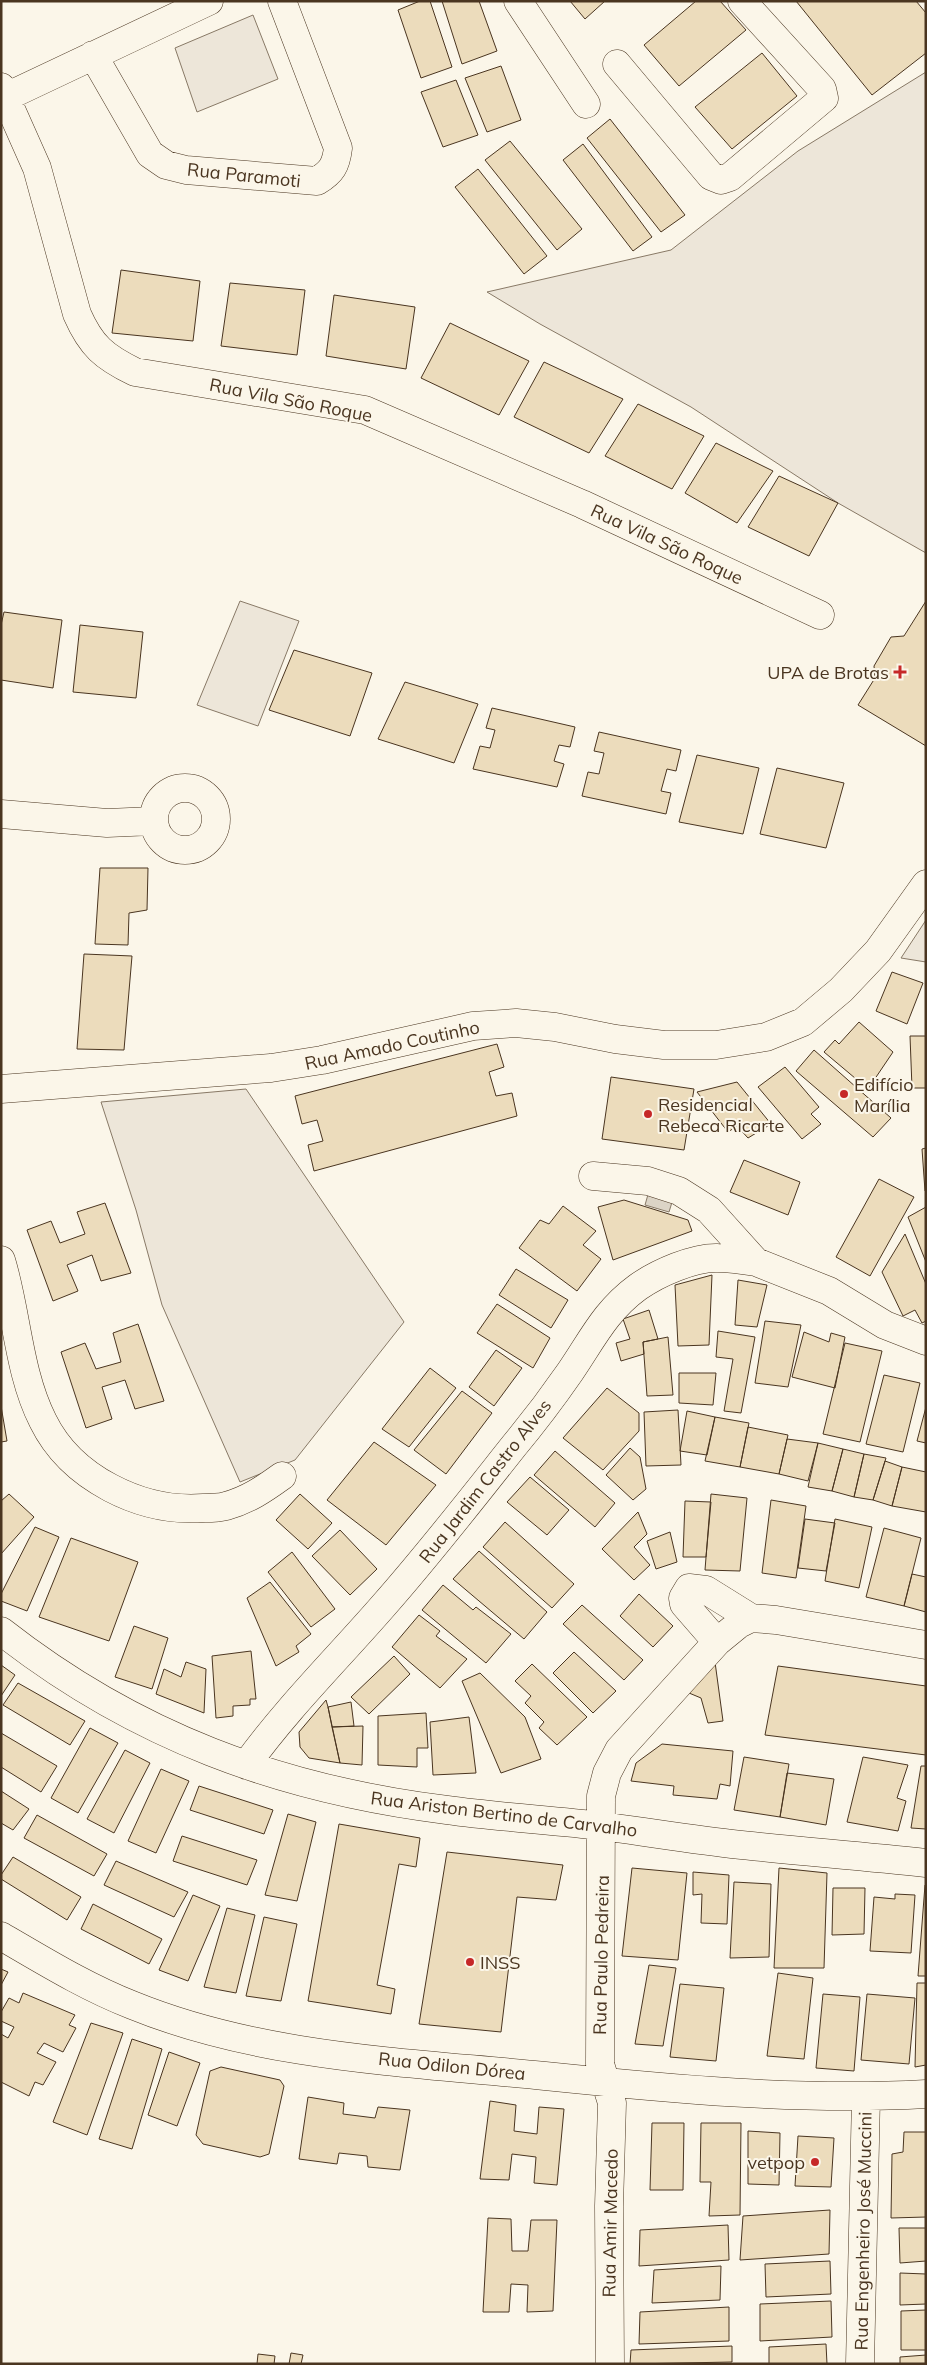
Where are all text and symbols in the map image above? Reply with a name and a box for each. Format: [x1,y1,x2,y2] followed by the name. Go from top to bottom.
[186,158,302,192] street label: Rua Paramoti
[208,373,374,427] street label: Rua Vila São Roque
[587,499,747,589] street label: Rua Vila São Roque
[767,661,889,684] place label: UPA de Brotas
[893,665,907,679] marker: UPA de Brotas
[302,1015,482,1075] street label: Rua Amado Coutinho
[854,1073,913,1117] place label: Edifício Marília
[838,1088,850,1100] marker: Edifício Marília
[658,1093,784,1137] place label: Residencial Rebeca Ricarte
[642,1108,654,1120] marker: Residencial Rebeca Ricarte
[414,1394,556,1568] street label: Rua Jardim Castro Alves
[369,1786,639,1842] street label: Rua Ariston Bertino de Carvalho
[588,1875,614,2035] street label: Rua Paulo Pedreira
[480,1951,521,1974] place label: INSS
[464,1956,476,1968] marker: INSS
[377,2047,527,2085] street label: Rua Odilon Dórea
[849,2111,877,2351] street label: Rua Engenheiro José Muccini
[597,2148,623,2298] street label: Rua Amir Macedo
[748,2151,805,2174] place label: vetpop
[809,2156,821,2168] marker: vetpop

